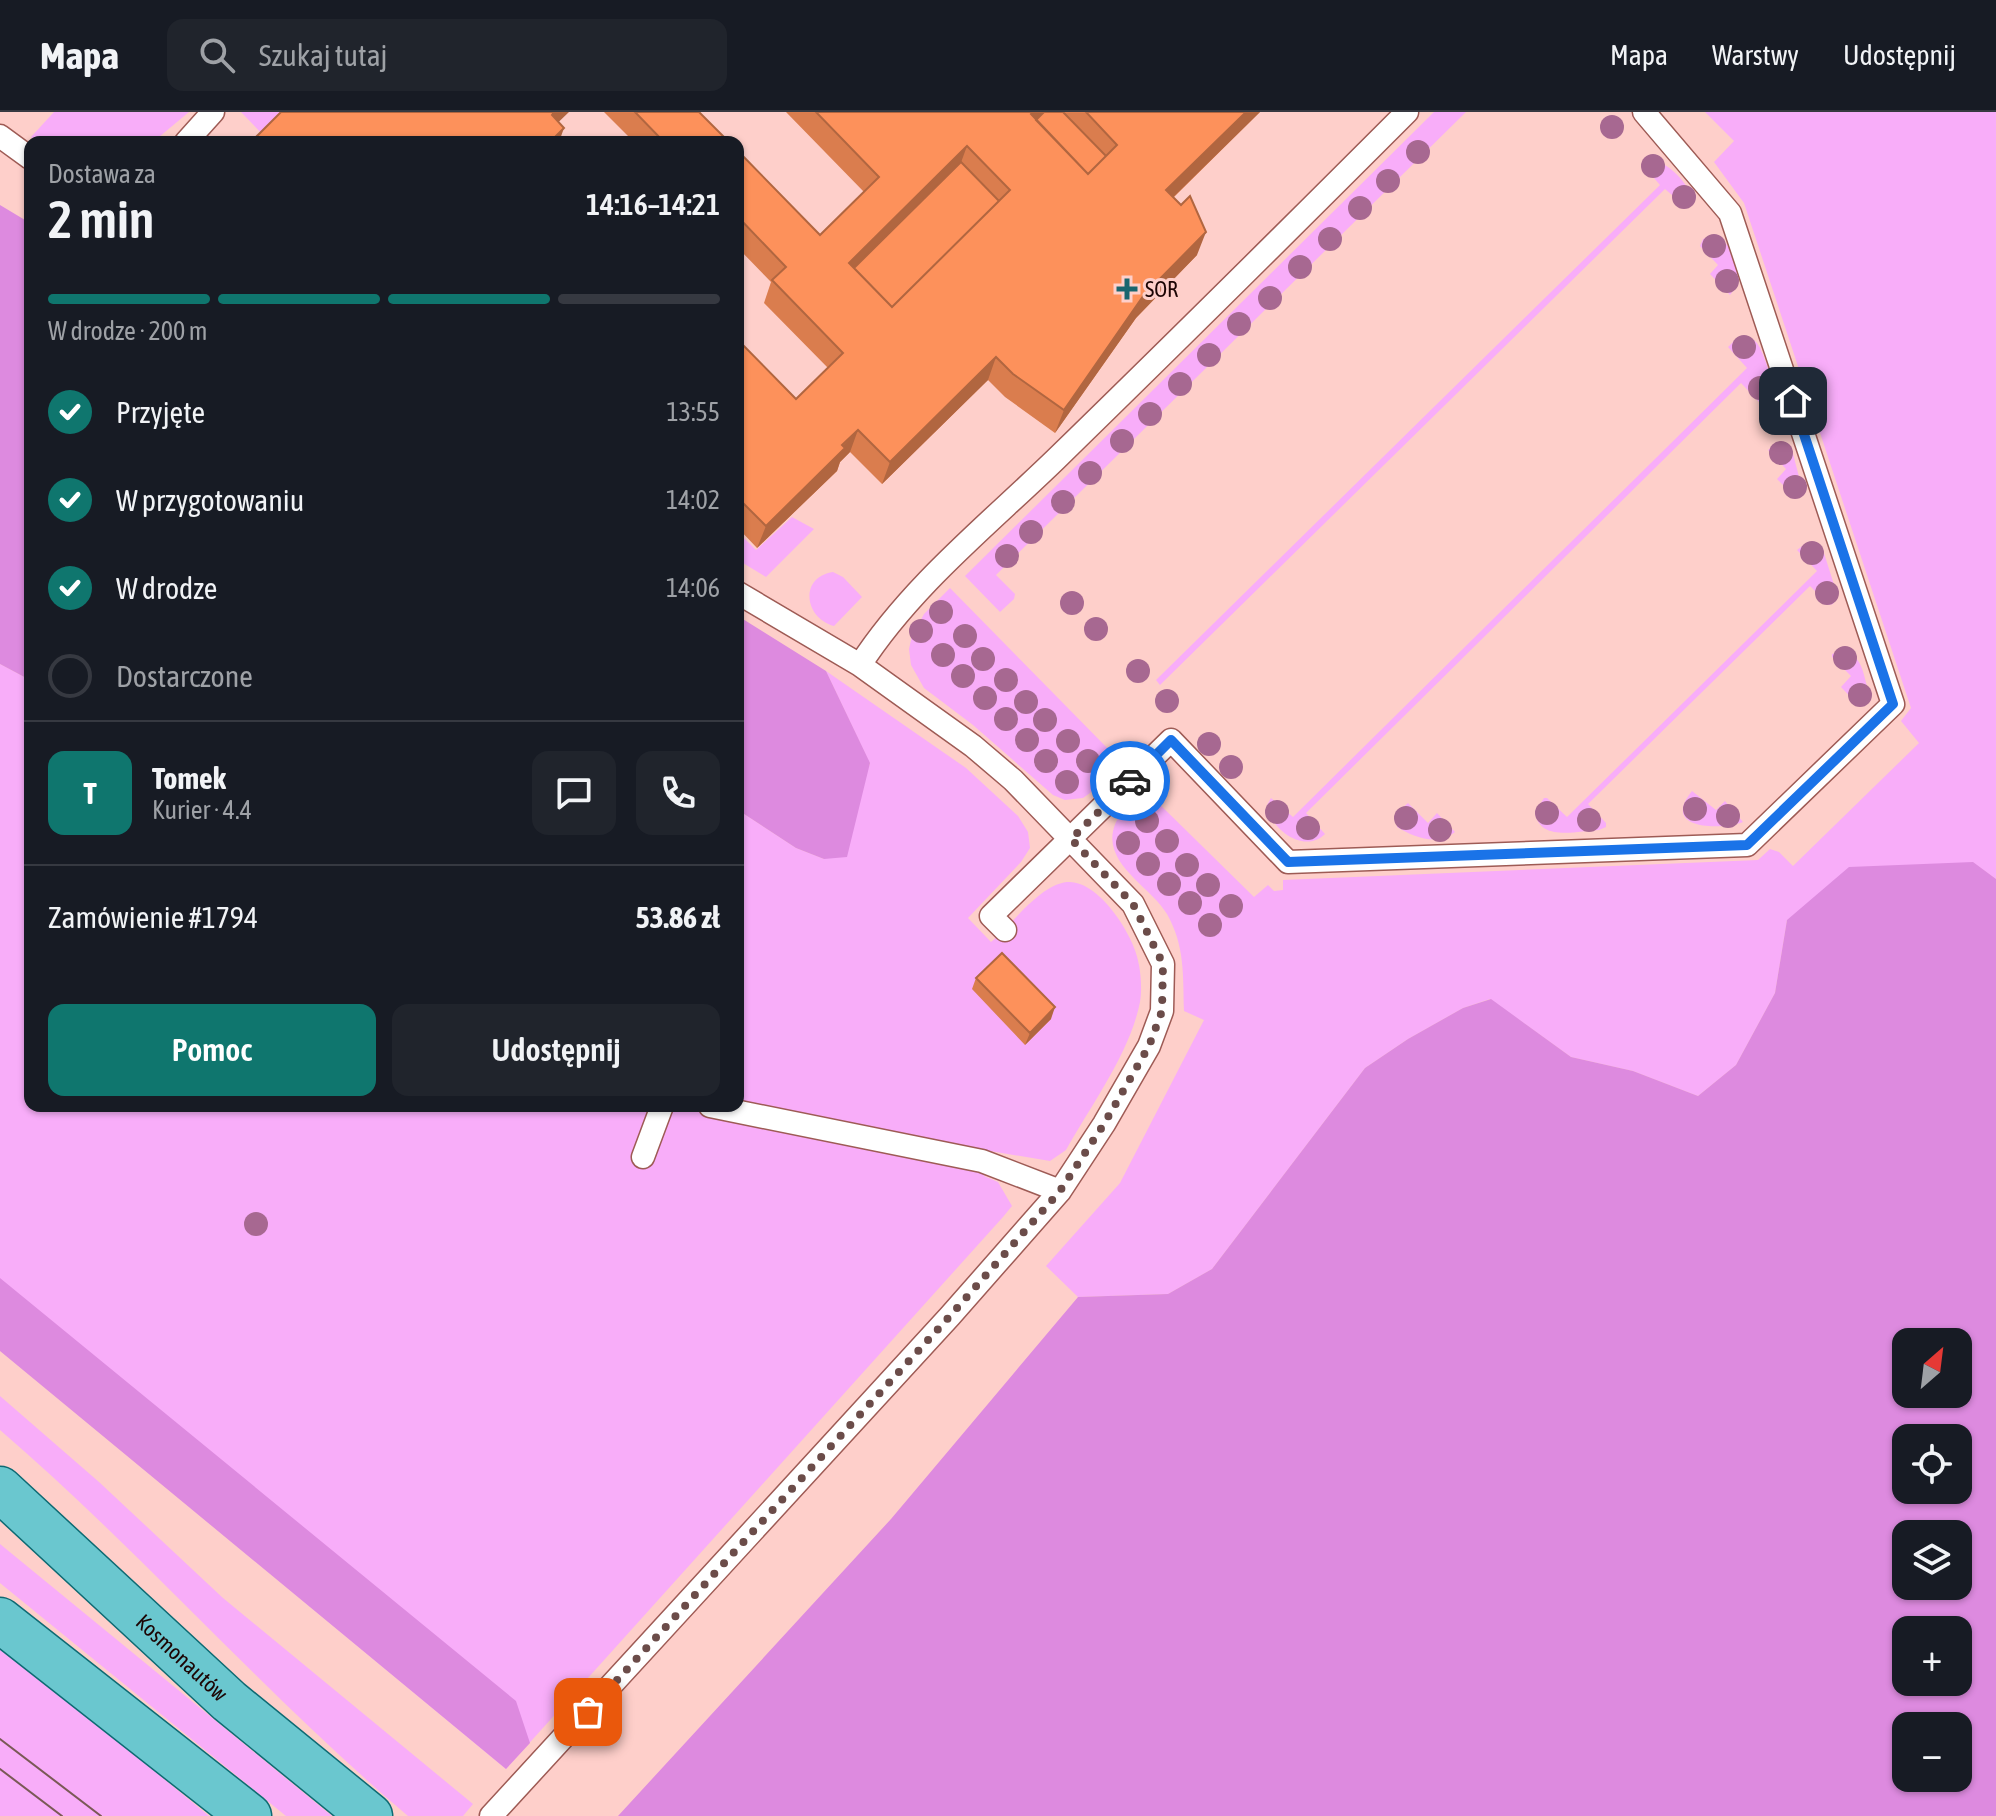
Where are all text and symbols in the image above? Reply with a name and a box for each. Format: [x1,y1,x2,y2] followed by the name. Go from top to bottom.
[167,19,727,91] search box
[195,33,239,77] icon: search
[40,34,119,77] text: Mapa
[259,38,387,72] text: Szukaj tutaj
[1610,39,1668,71] text: Mapa
[1712,39,1799,71] text: Warstwy
[1843,39,1956,71] text: Udostępnij
[48,159,156,189] text: Dostawa za
[586,187,720,221] text: 14:16–14:21
[48,189,154,249] text: 2 min
[1145,276,1178,302] place label: SOR
[1116,278,1138,300] marker: SOR
[48,316,207,346] text: W drodze · 200 m
[1759,367,1827,435] pin
[1771,379,1815,423] icon: home
[48,390,92,434] icon: check
[116,395,205,429] text: Przyjęte
[666,397,720,427] text: 13:55
[48,478,92,522] icon: check
[116,483,304,517] text: W przygotowaniu
[666,485,720,515] text: 14:02
[48,566,92,610] icon: check
[116,571,217,605] text: W drodze
[666,573,720,603] text: 14:06
[116,659,253,693] text: Dostarczone
[1090,741,1170,821] courier
[532,751,616,835] button: chat
[636,751,720,835] button: phone
[1108,759,1152,803] icon: car
[152,761,226,795] text: Tomek
[83,776,97,810] text: T
[152,795,252,825] text: Kurier · 4.4
[48,900,258,934] text: Zamówienie #1794
[635,900,720,934] text: 53.86 zł
[48,1004,376,1096] button: Pomoc
[392,1004,720,1096] button: Udostępnij
[1892,1328,1972,1408] north arrow
[1892,1328,1972,1792] map controls
[1892,1424,1972,1504] button: locate
[1892,1520,1972,1600] button: layers
[131,1609,233,1706] street label: Kosmonautów
[1892,1616,1972,1696] button: +
[554,1678,622,1746] pin
[566,1690,610,1734] icon: bag
[1892,1712,1972,1792] button: −

